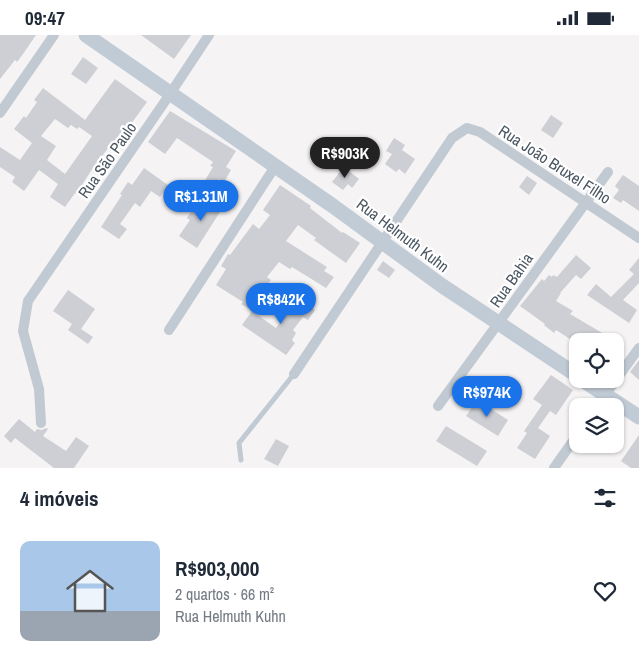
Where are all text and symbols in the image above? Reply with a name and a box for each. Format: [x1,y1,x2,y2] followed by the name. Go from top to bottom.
[25,5,65,31] text: 09:47
[73,118,141,202] street label: Rua São Paulo
[495,119,615,209] street label: Rua João Bruxel Filho
[304,137,386,179] pin: R$903K
[321,142,369,164] text: R$903K
[155,179,247,222] pin: R$1.31M
[174,185,228,207] text: R$1.31M
[352,193,454,277] street label: Rua Helmuth Kuhn
[484,248,538,312] street label: Rua Bahia
[240,283,322,325] pin: R$842K
[257,288,305,310] text: R$842K
[569,333,624,453] map controls
[569,333,624,388] button: locate
[446,375,528,418] pin: R$974K
[463,381,511,403] text: R$974K
[569,398,624,453] button: layers
[20,484,99,513] text: 4 imóveis
[591,484,619,512] icon: filters
[175,554,259,583] text: R$903,000
[60,561,120,621] icon: home
[591,577,619,605] icon: heart
[175,583,274,605] text: 2 quartos · 66 m²
[175,605,286,627] text: Rua Helmuth Kuhn

